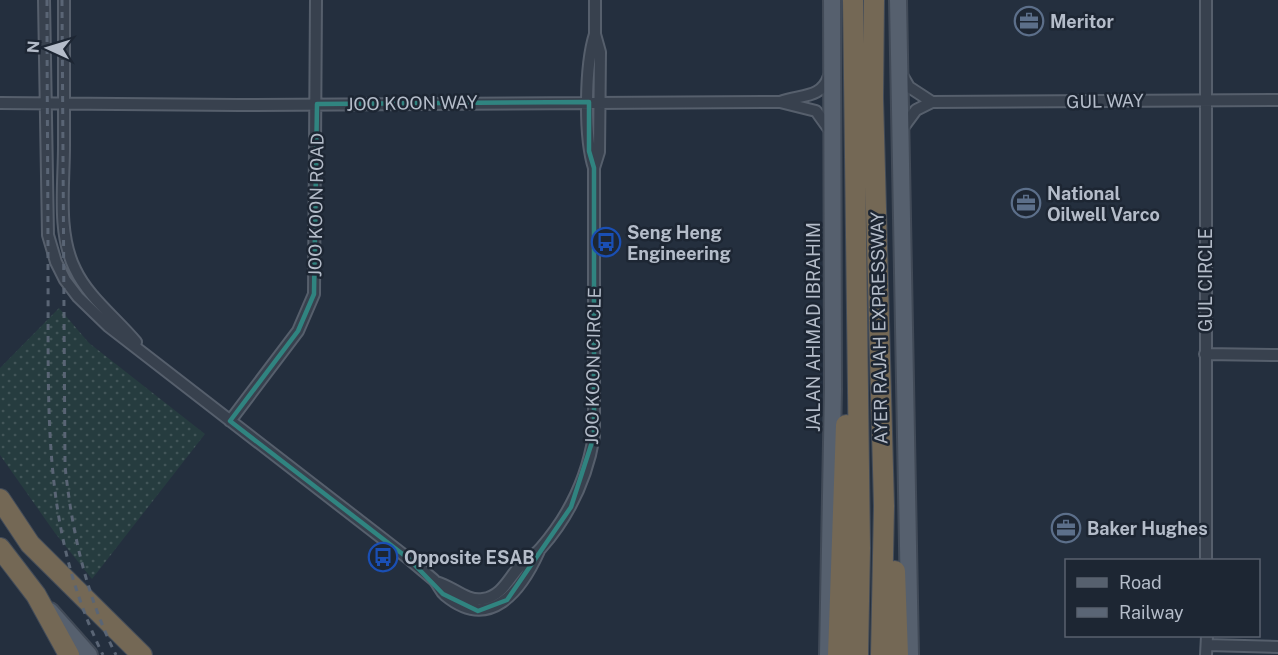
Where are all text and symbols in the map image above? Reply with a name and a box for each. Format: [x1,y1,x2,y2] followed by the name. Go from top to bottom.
[1013,5,1045,37] office icon: Meritor
[1050,11,1114,32] place label: Meritor
[18,18,78,78] north arrow
[24,40,43,54] text: N
[1066,90,1144,112] street label: GUL WAY
[346,91,478,115] street label: JOO KOON WAY
[304,133,328,277] street label: JOO KOON ROAD
[1047,183,1160,225] place label: National Oilwell Varco
[1010,187,1042,219] office icon: National Oilwell Varco
[866,211,892,445] street label: AYER RAJAH EXPRESSWAY
[627,222,731,264] place label: Seng Heng Engineering
[803,222,824,432] street label: JALAN AHMAD IBRAHIM
[590,226,622,258] bus stop icon: Seng Heng Engineering
[1195,228,1216,332] street label: GUL CIRCLE
[581,287,605,445] street label: JOO KOON CIRCLE
[1050,512,1082,544] office icon: Baker Hughes
[1087,518,1208,539] place label: Baker Hughes
[367,541,399,573] bus stop icon: Opposite ESAB
[404,547,535,568] place label: Opposite ESAB
[1065,559,1260,637] legend
[1119,572,1162,593] text: Road
[1119,602,1184,623] text: Railway

